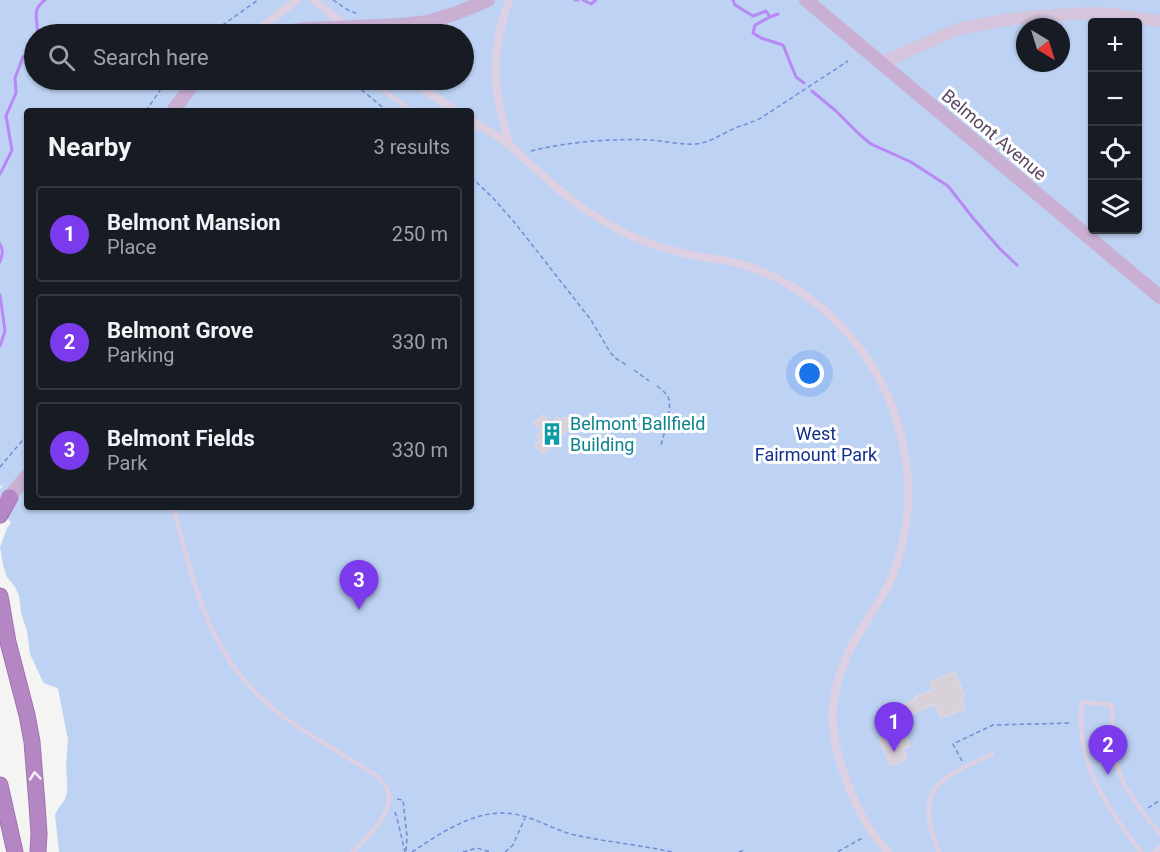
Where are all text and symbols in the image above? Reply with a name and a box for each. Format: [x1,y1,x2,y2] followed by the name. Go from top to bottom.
[1016,18,1070,72] north arrow
[1088,18,1142,234] map controls
[1088,18,1142,72] button: +
[24,24,474,90] search box
[45,41,78,74] icon: search
[93,45,209,70] text: Search here
[1088,72,1142,126] button: −
[938,85,1051,185] street label: Belmont Avenue
[1088,126,1142,180] button: locate
[48,132,131,162] text: Nearby
[374,135,450,159] text: 3 results
[1088,180,1142,234] button: layers
[107,210,281,235] text: Belmont Mansion
[64,222,75,246] text: 1
[392,222,448,246] text: 250 m
[107,235,156,259] text: Place
[107,318,253,343] text: Belmont Grove
[64,330,75,354] text: 2
[392,330,448,354] text: 330 m
[107,343,174,367] text: Parking
[795,359,824,388] your location
[570,413,705,455] place label: Belmont Ballfield Building
[539,421,565,447] building icon: Belmont Ballfield Building
[755,423,878,465] park label: West Fairmount Park
[107,426,255,451] text: Belmont Fields
[64,438,75,462] text: 3
[392,438,448,462] text: 330 m
[107,451,147,475] text: Park
[340,560,378,610] pin: 3
[874,702,914,752] pin: 1
[1088,726,1128,775] pin: 2
[29,771,42,780] one-way arrow

